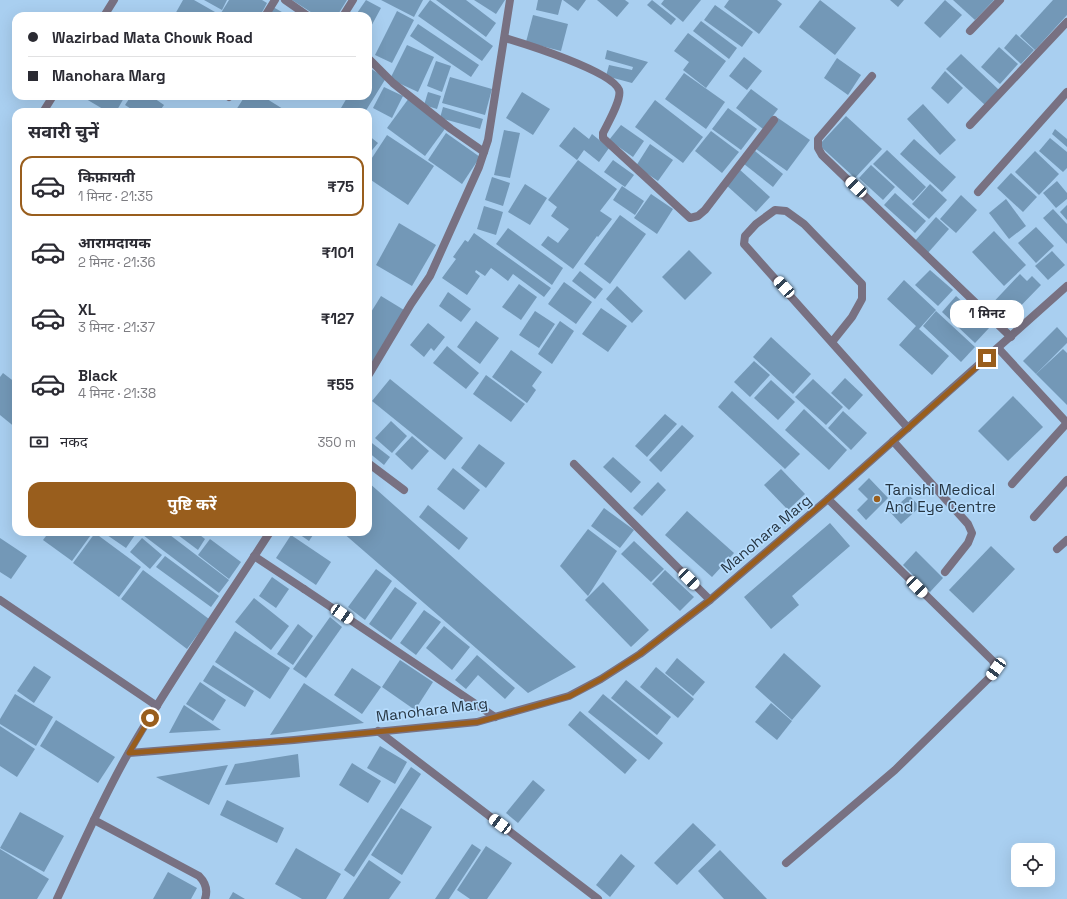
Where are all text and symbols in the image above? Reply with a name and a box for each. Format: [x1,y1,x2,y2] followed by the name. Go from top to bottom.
[52,28,253,47] text: Wazirbad Mata Chowk Road
[52,66,166,85] text: Manohara Marg
[28,120,99,143] text: सवारी चुनें
[78,167,135,186] text: किफ़ायती
[30,168,66,204] icon: car
[843,174,869,200] car
[327,177,354,196] text: ₹75
[78,188,153,205] text: 1 मिनट · 21:35
[78,233,151,252] text: आरामदायक
[30,234,66,270] icon: car
[321,243,354,262] text: ₹101
[78,254,156,271] text: 2 मिनट · 21:36
[772,274,796,300] car
[30,300,66,336] icon: car
[78,300,96,319] text: XL
[950,300,1024,328] callout: 1 मिनट
[969,305,1005,322] text: 1 मिनट
[321,309,354,328] text: ₹127
[78,319,155,336] text: 3 मिनट · 21:37
[978,349,996,367] route end
[30,366,66,402] icon: car
[78,366,118,385] text: Black
[327,375,354,394] text: ₹55
[78,385,156,402] text: 4 मिनट · 21:38
[28,431,50,453] icon: cash
[60,432,88,451] text: नकद
[318,434,356,451] text: 350 m
[885,480,996,516] place label: Tanishi Medical And Eye Centre
[28,482,356,528] button: पुष्टि करें
[717,490,815,577] street label: Manohara Marg
[872,494,882,504] marker: Tanishi Medical And Eye Centre
[676,566,702,592] car
[904,574,930,600] car
[329,602,355,626] car
[984,656,1008,682] car
[375,693,489,726] street label: Manohara Marg
[141,709,159,727] route start
[487,812,513,836] car
[1011,843,1055,887] map controls
[1011,843,1055,887] button: locate

